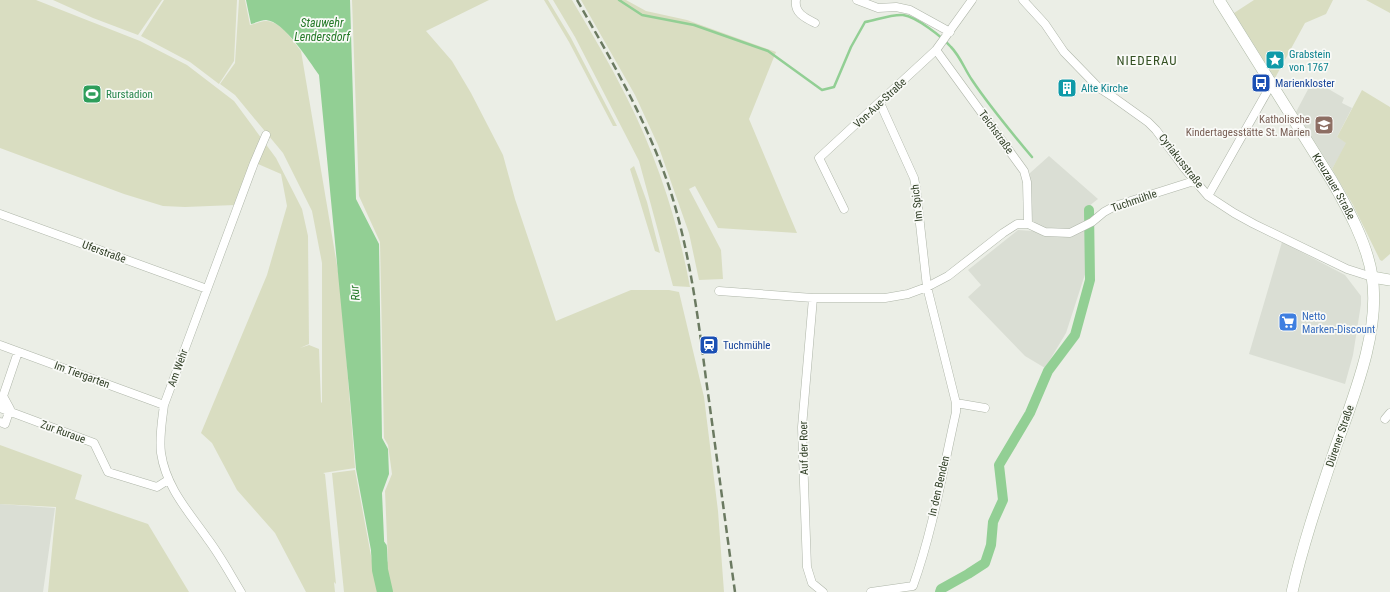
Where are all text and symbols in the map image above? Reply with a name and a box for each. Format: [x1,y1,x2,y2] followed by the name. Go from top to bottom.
[294,16,351,44] water label: Stauwehr Lendersdorf
[1289,48,1331,74] place label: Grabstein von 1767
[1264,49,1286,71] place icon: Grabstein von 1767
[1116,53,1178,68] district label: NIEDERAU
[1250,72,1272,94] bus stop icon: Marienkloster
[851,75,909,131] street label: Von-Aue-Straße
[1056,77,1078,99] building icon: Alte Kirche
[1275,77,1335,90] place label: Marienkloster
[1081,82,1128,95] place label: Alte Kirche
[81,83,103,105] sports icon: Rurstadion
[106,88,153,101] place label: Rurstadion
[976,108,1016,156] street label: Teichstraße
[1186,113,1310,139] place label: Katholische Kindertagesstätte St. Marien
[1313,114,1335,136] school or university icon: Katholische Kindertagesstätte St. Marien
[1156,131,1206,191] street label: Cyriakusstraße
[1310,151,1358,222] street label: Kreuzauer Straße
[909,184,925,222] street label: Im Spich
[1109,187,1159,215] street label: Tuchmühle
[80,238,128,266] street label: Uferstraße
[347,284,363,301] water label: Rur
[1302,310,1375,336] place label: Netto Marken-Discount
[1277,311,1299,333] supermarket icon: Netto Marken-Discount
[698,334,720,356] station icon: Tuchmühle
[723,339,771,352] place label: Tuchmühle
[165,347,191,389] street label: Am Wehr
[52,359,112,391] street label: Im Tiergarten
[1323,403,1357,469] street label: Dürener Straße
[39,418,87,446] street label: Zur Ruraue
[797,420,811,475] street label: Auf der Roer
[926,455,952,517] street label: In den Benden

